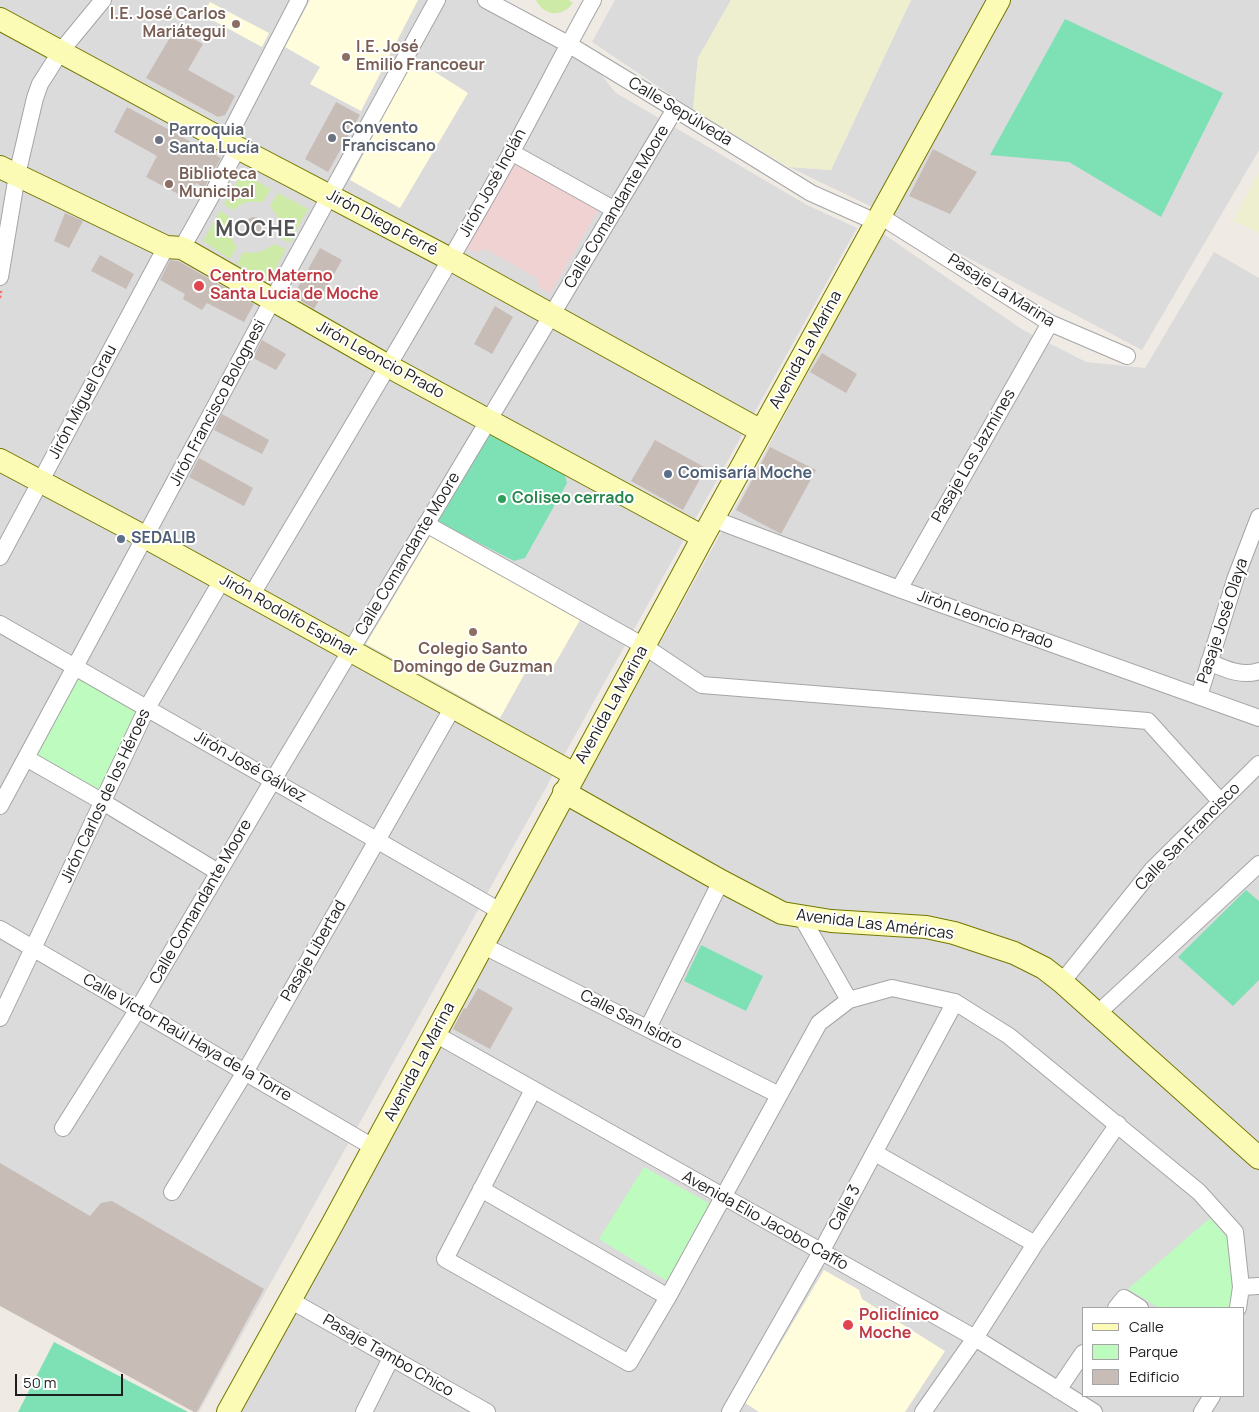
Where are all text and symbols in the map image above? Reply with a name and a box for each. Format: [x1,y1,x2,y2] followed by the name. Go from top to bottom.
[110,5,226,43] place label: I.E. José Carlos Mariátegui
[230,18,242,30] marker: I.E. José Carlos Mariátegui
[356,38,485,76] place label: I.E. José Emilio Francoeur
[340,51,352,63] marker: I.E. José Emilio Francoeur
[625,73,735,151] street label: Calle Sepúlveda
[342,119,436,157] place label: Convento Franciscano
[169,121,259,159] place label: Parroquia Santa Lucía
[561,122,673,292] street label: Calle Comandante Moore
[455,126,531,240] street label: Jirón José Inclán
[326,132,338,144] marker: Convento Franciscano
[153,134,165,146] marker: Parroquia Santa Lucía
[179,165,257,203] place label: Biblioteca Municipal
[163,178,175,190] marker: Biblioteca Municipal
[323,186,441,260] street label: Jirón Diego Ferré
[215,217,297,243] district label: MOCHE
[944,250,1058,332] street label: Pasaje La Marina
[210,267,379,305] place label: Centro Materno Santa Lucia de Moche
[192,279,206,293] marker: Centro Materno Santa Lucia de Moche
[766,288,846,412] street label: Avenida La Marina
[166,317,270,489] street label: Jirón Francisco Bolognesi
[313,317,447,403] street label: Jirón Leoncio Prado
[45,342,121,462] street label: Jirón Miguel Grau
[928,386,1020,526] street label: Pasaje Los Jazmines
[678,464,812,484] place label: Comisaría Moche
[662,468,674,480] marker: Comisaría Moche
[352,469,464,639] street label: Calle Comandante Moore
[512,489,634,509] place label: Coliseo cerrado
[496,493,508,505] marker: Coliseo cerrado
[131,529,196,549] place label: SEDALIB
[115,533,127,545] marker: SEDALIB
[1194,556,1252,686] street label: Pasaje José Olaya
[216,570,360,662] street label: Jirón Rodolfo Espinar
[914,586,1056,654] street label: Jirón Leoncio Prado
[467,626,479,638] marker: Colegio Santo Domingo de Guzman
[393,640,553,678] place label: Colegio Santo Domingo de Guzman
[572,643,652,767] street label: Avenida La Marina
[57,706,155,886] street label: Jirón Carlos de los Héroes
[191,727,309,807] street label: Jirón José Gálvez
[1132,779,1244,895] street label: Calle San Francisco
[146,816,256,988] street label: Calle Comandante Moore
[277,897,351,1005] street label: Pasaje Libertad
[795,906,955,944] street label: Avenida Las Américas
[79,970,295,1106] street label: Calle Víctor Raúl Haya de la Torre
[577,986,685,1054] street label: Calle San Isidro
[381,999,459,1125] street label: Avenida La Marina
[679,1167,851,1275] street label: Avenida Elio Jacobo Caffo
[825,1182,865,1234] street label: Calle 3
[859,1306,939,1344] place label: Policlínico Moche
[1082,1307,1244,1397] legend
[319,1311,457,1401] street label: Pasaje Tambo Chico
[1129,1316,1164,1337] text: Calle
[841,1318,855,1332] marker: Policlínico Moche
[1129,1341,1178,1362] text: Parque
[18,1364,125,1396] scale bar
[1129,1366,1179,1387] text: Edificio
[23,1372,57,1393] text: 50 m

